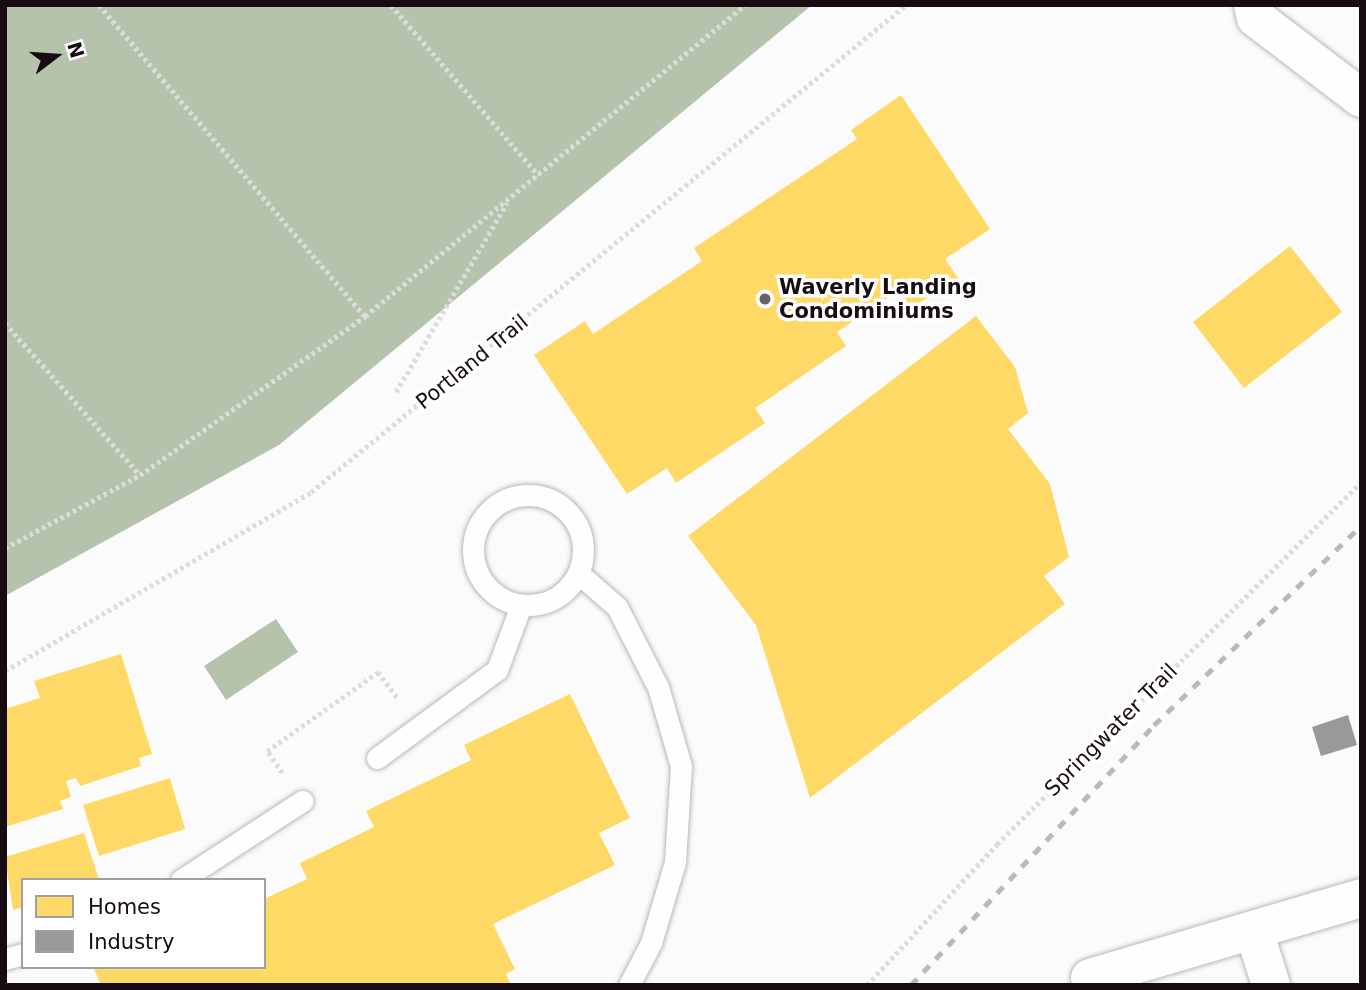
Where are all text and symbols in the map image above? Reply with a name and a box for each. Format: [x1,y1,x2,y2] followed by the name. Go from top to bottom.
[21,21,91,91] north arrow
[63,39,89,61] text: N
[779,274,977,324] place label: Waverly Landing Condominiums
[757,291,773,307] marker: Waverly Landing Condominiums
[411,309,533,415] street label: Portland Trail
[1039,658,1183,802] street label: Springwater Trail
[21,878,266,969] legend
[88,895,161,919] text: Homes
[88,930,174,954] text: Industry

